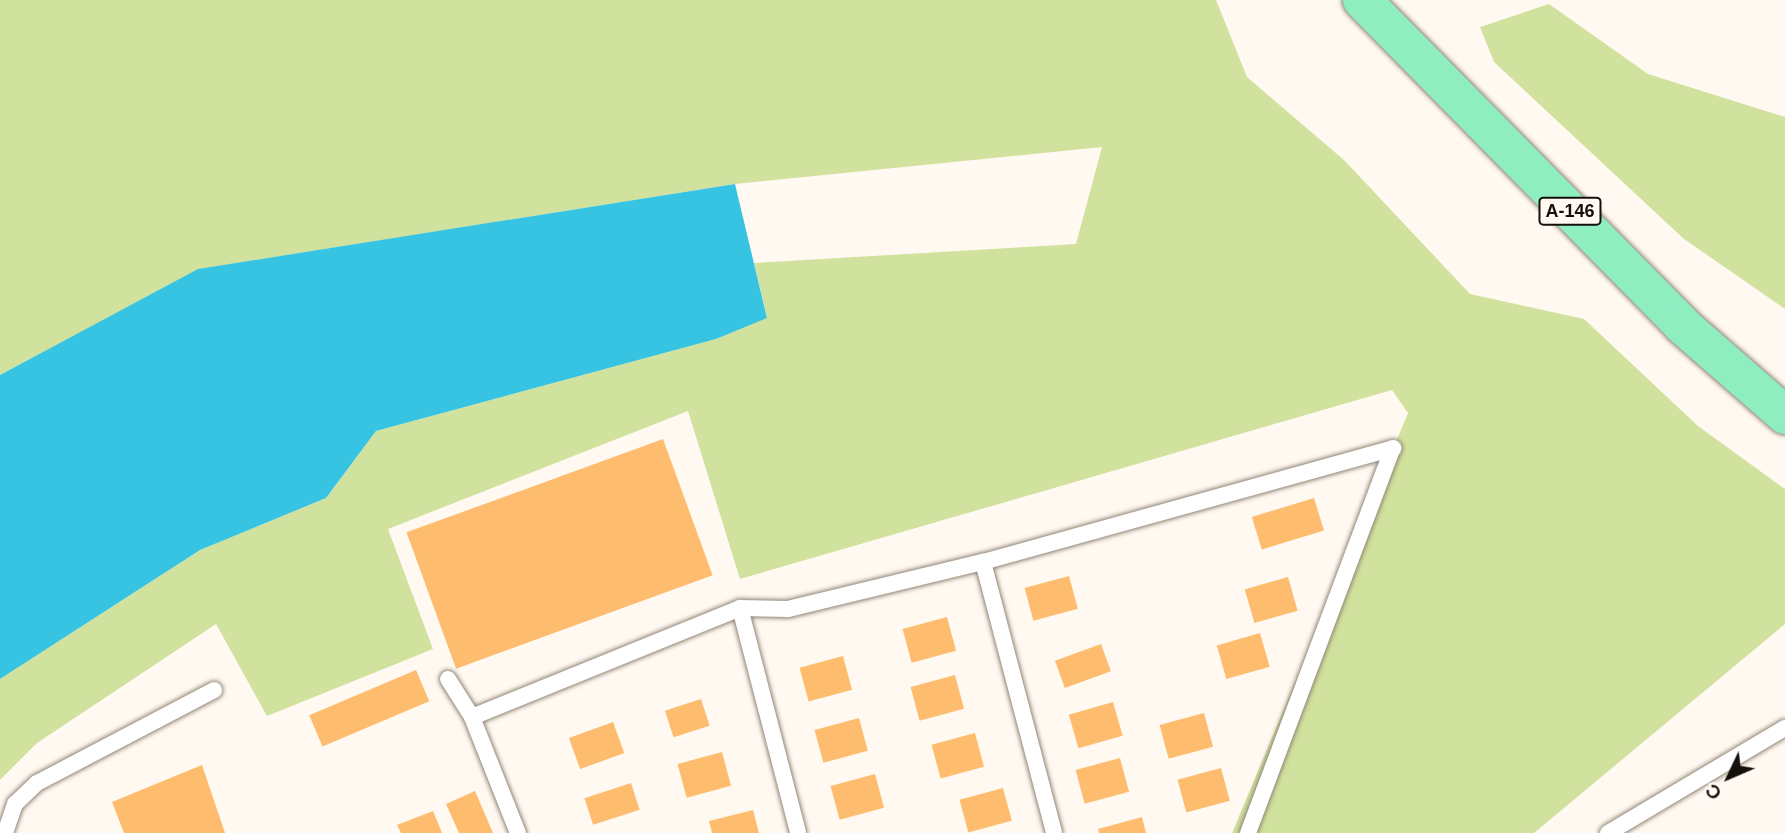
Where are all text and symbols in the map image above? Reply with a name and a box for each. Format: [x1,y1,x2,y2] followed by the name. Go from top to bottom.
[1537,196,1603,226] road number: А-146
[1694,742,1764,812] north arrow
[1701,780,1726,804] text: С

